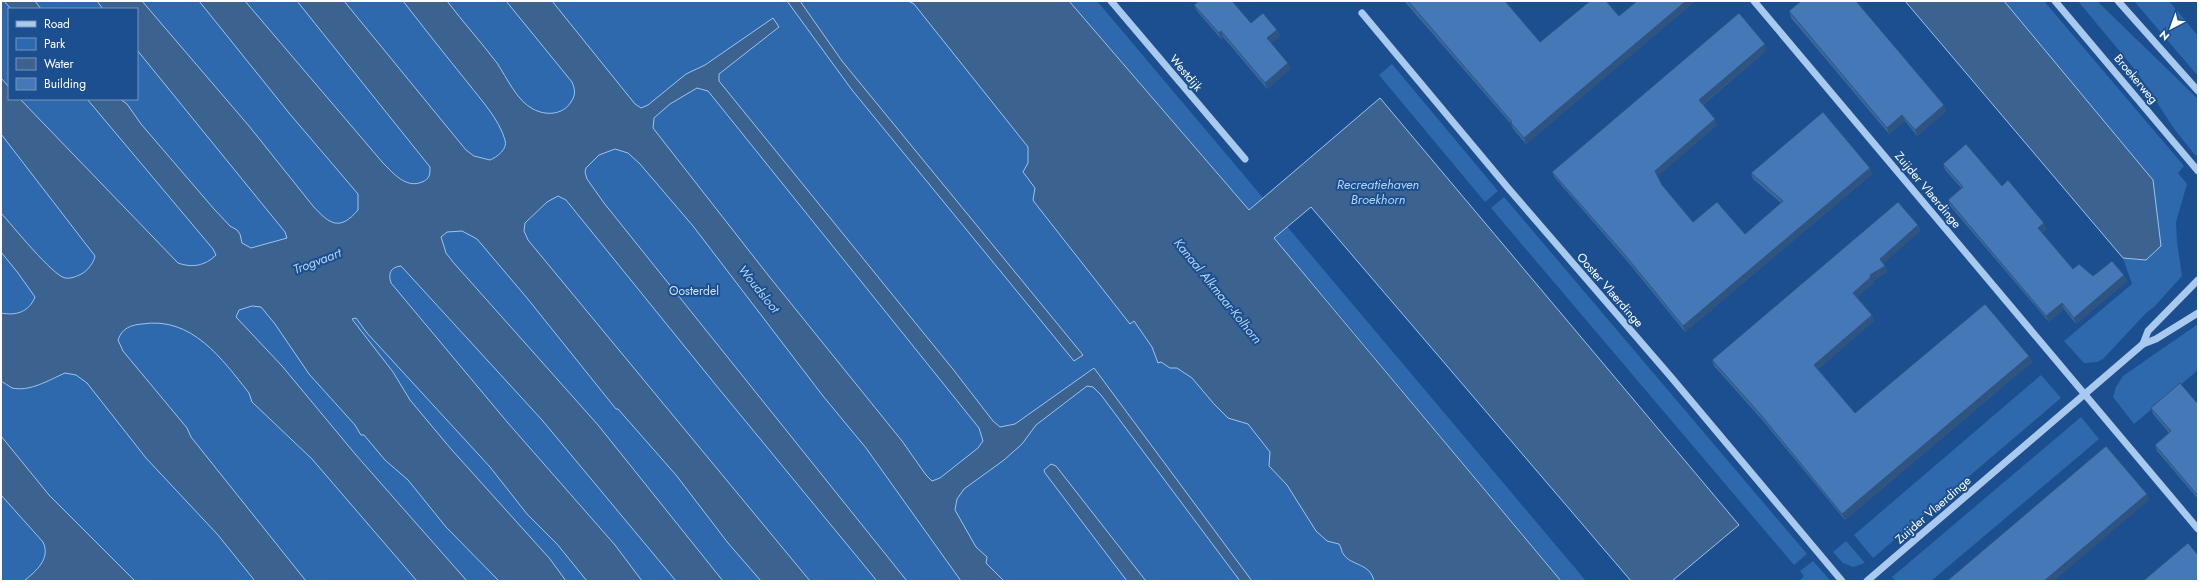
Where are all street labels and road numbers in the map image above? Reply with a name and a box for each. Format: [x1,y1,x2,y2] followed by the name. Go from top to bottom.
[2110,50,2162,108] street label: Broekerweg
[1165,51,1207,96] street label: Westdijk
[1890,148,1966,232] street label: Zuijder Vlaerdinge
[1572,249,1648,331] street label: Ooster Vlaerdinge
[1891,472,1975,548] street label: Zuijder Vlaerdinge

